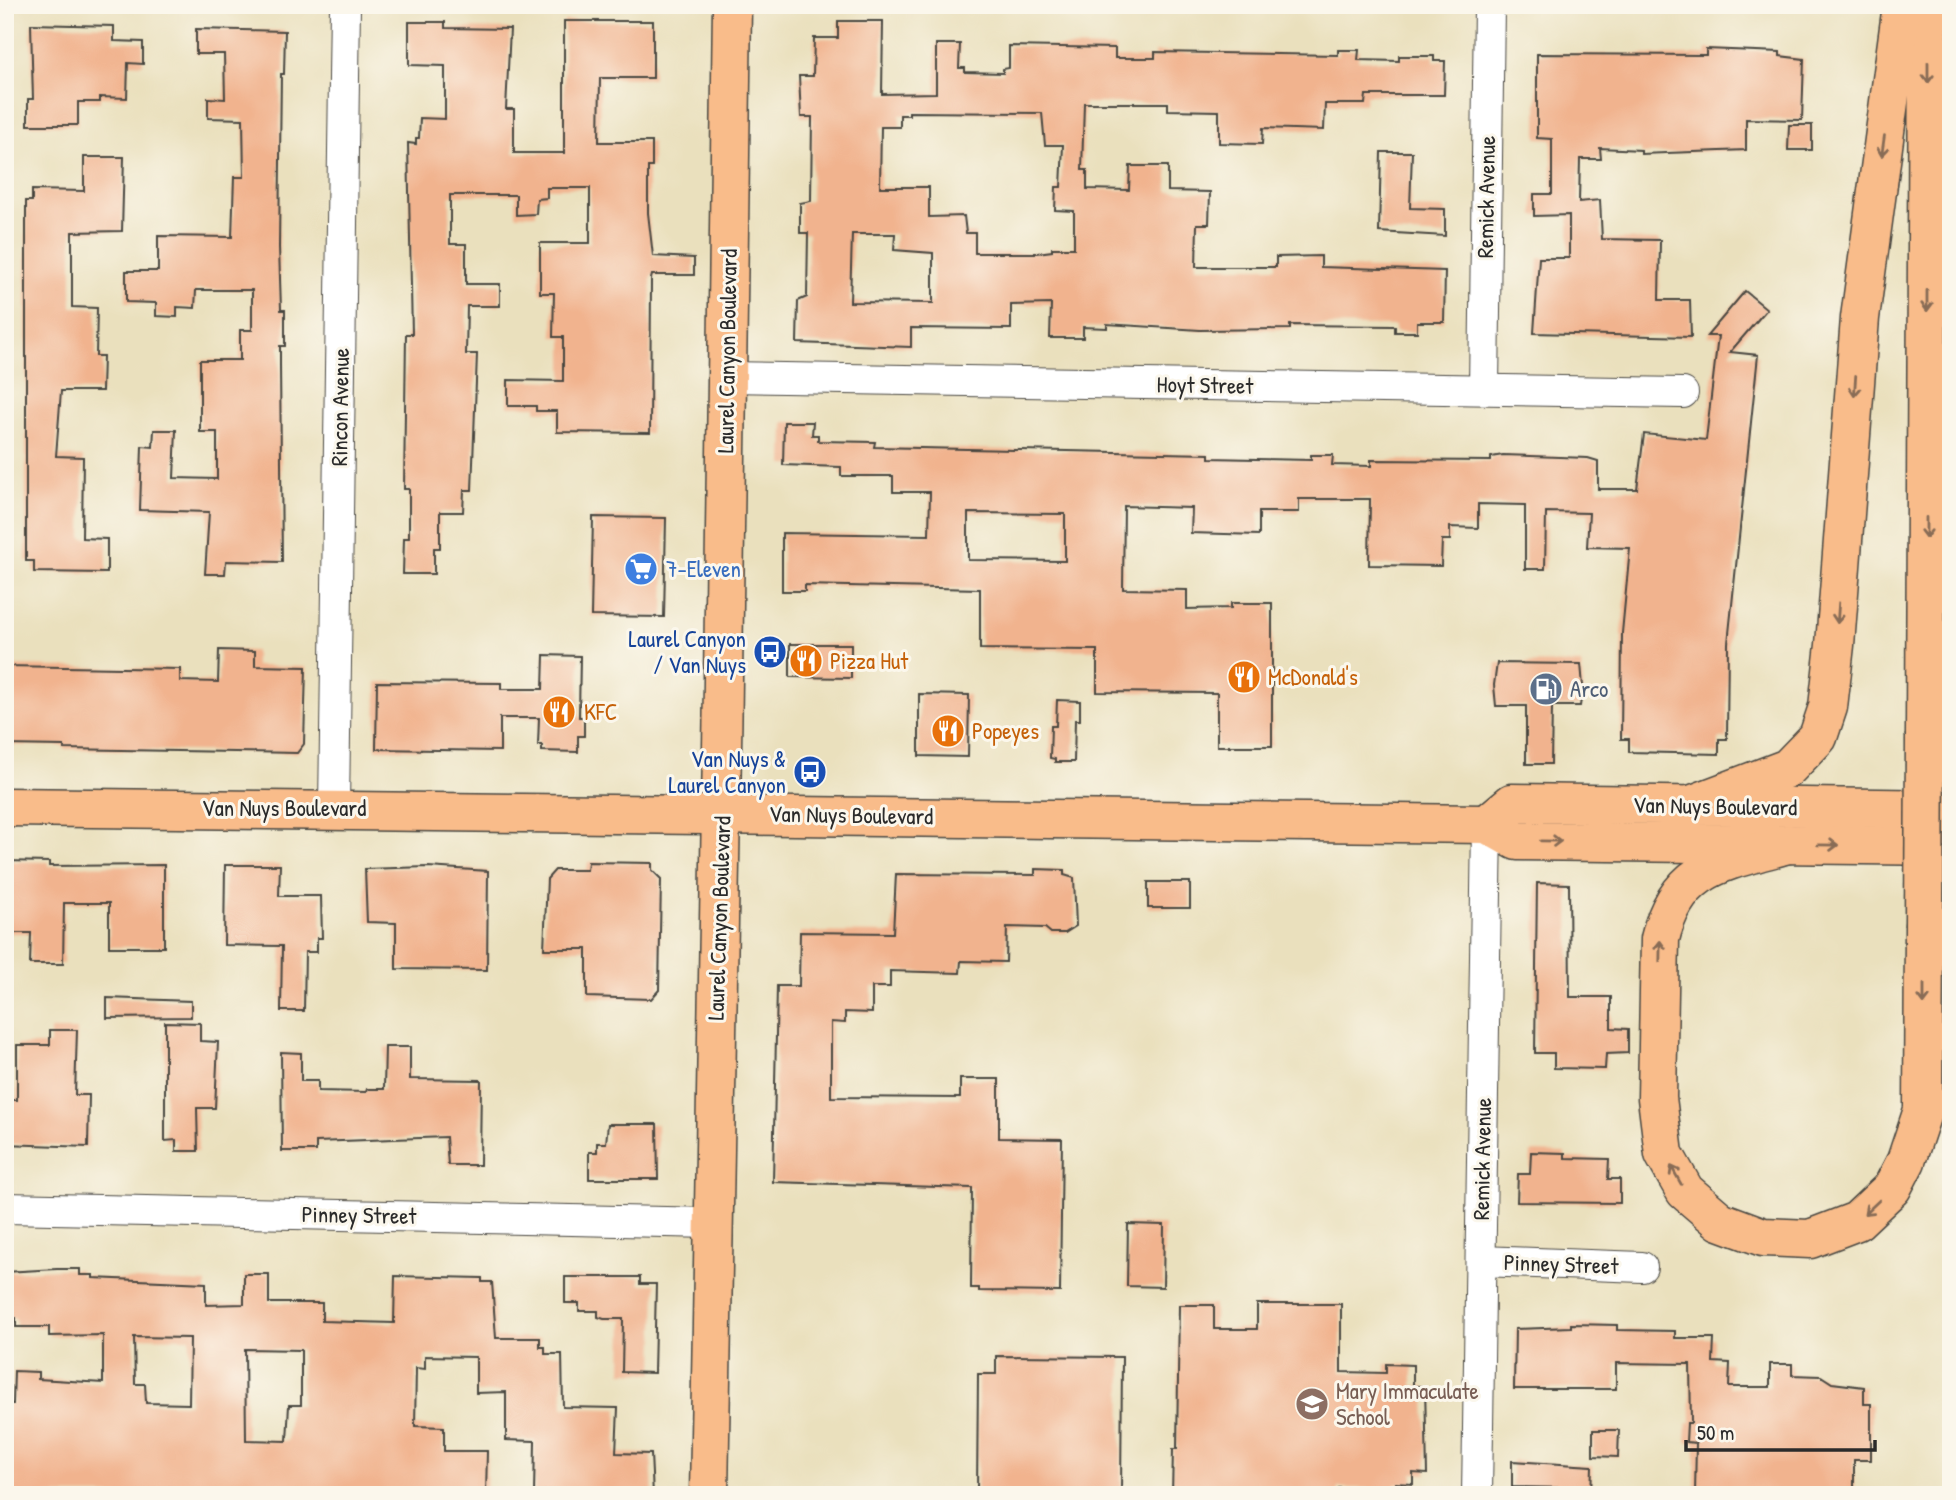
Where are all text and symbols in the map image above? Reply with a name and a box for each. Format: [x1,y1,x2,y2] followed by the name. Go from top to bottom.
[1921,62,1935,85] one-way arrow
[1876,134,1889,157] one-way arrow
[1469,135,1502,258] street label: Remick Avenue
[709,249,744,453] street label: Laurel Canyon Boulevard
[1920,289,1934,312] one-way arrow
[323,348,356,466] street label: Rincon Avenue
[1156,368,1255,401] street label: Hoyt Street
[1848,374,1861,397] one-way arrow
[1919,517,1933,540] one-way arrow
[622,550,660,588] supermarket icon: 7-Eleven
[666,553,741,584] place label: 7-Eleven
[1831,601,1844,624] one-way arrow
[628,623,746,680] place label: Laurel Canyon / Van Nuys
[751,633,789,671] bus stop icon: Laurel Canyon / Van Nuys
[787,642,825,680] restaurant icon: Pizza Hut
[830,645,909,676] place label: Pizza Hut
[1225,658,1263,696] restaurant icon: McDonald's
[1268,661,1358,692] place label: McDonald's
[1527,670,1565,708] fuel station icon: Arco
[1570,673,1608,704] place label: Arco
[540,693,578,731] restaurant icon: KFC
[584,696,617,727] place label: KFC
[929,712,967,750] restaurant icon: Popeyes
[972,715,1039,746] place label: Popeyes
[668,743,786,800] place label: Van Nuys & Laurel Canyon
[791,753,829,791] bus stop icon: Van Nuys & Laurel Canyon
[1633,789,1797,822] street label: Van Nuys Boulevard
[202,792,366,823] street label: Van Nuys Boulevard
[769,798,933,831] street label: Van Nuys Boulevard
[699,815,738,1021] street label: Laurel Canyon Boulevard
[1540,834,1563,848] one-way arrow
[1816,838,1839,851] one-way arrow
[1653,940,1667,963] one-way arrow
[1917,983,1931,1006] one-way arrow
[1465,1097,1498,1220] street label: Remick Avenue
[1669,1166,1683,1186] one-way arrow
[301,1198,418,1231] street label: Pinney Street
[1864,1198,1881,1215] one-way arrow
[1503,1246,1620,1281] street label: Pinney Street
[1336,1375,1479,1432] place label: Mary Immaculate School
[1293,1385,1331,1423] school or university icon: Mary Immaculate School
[1686,1409,1876,1453] scale bar
[1697,1418,1734,1447] text: 50 m

